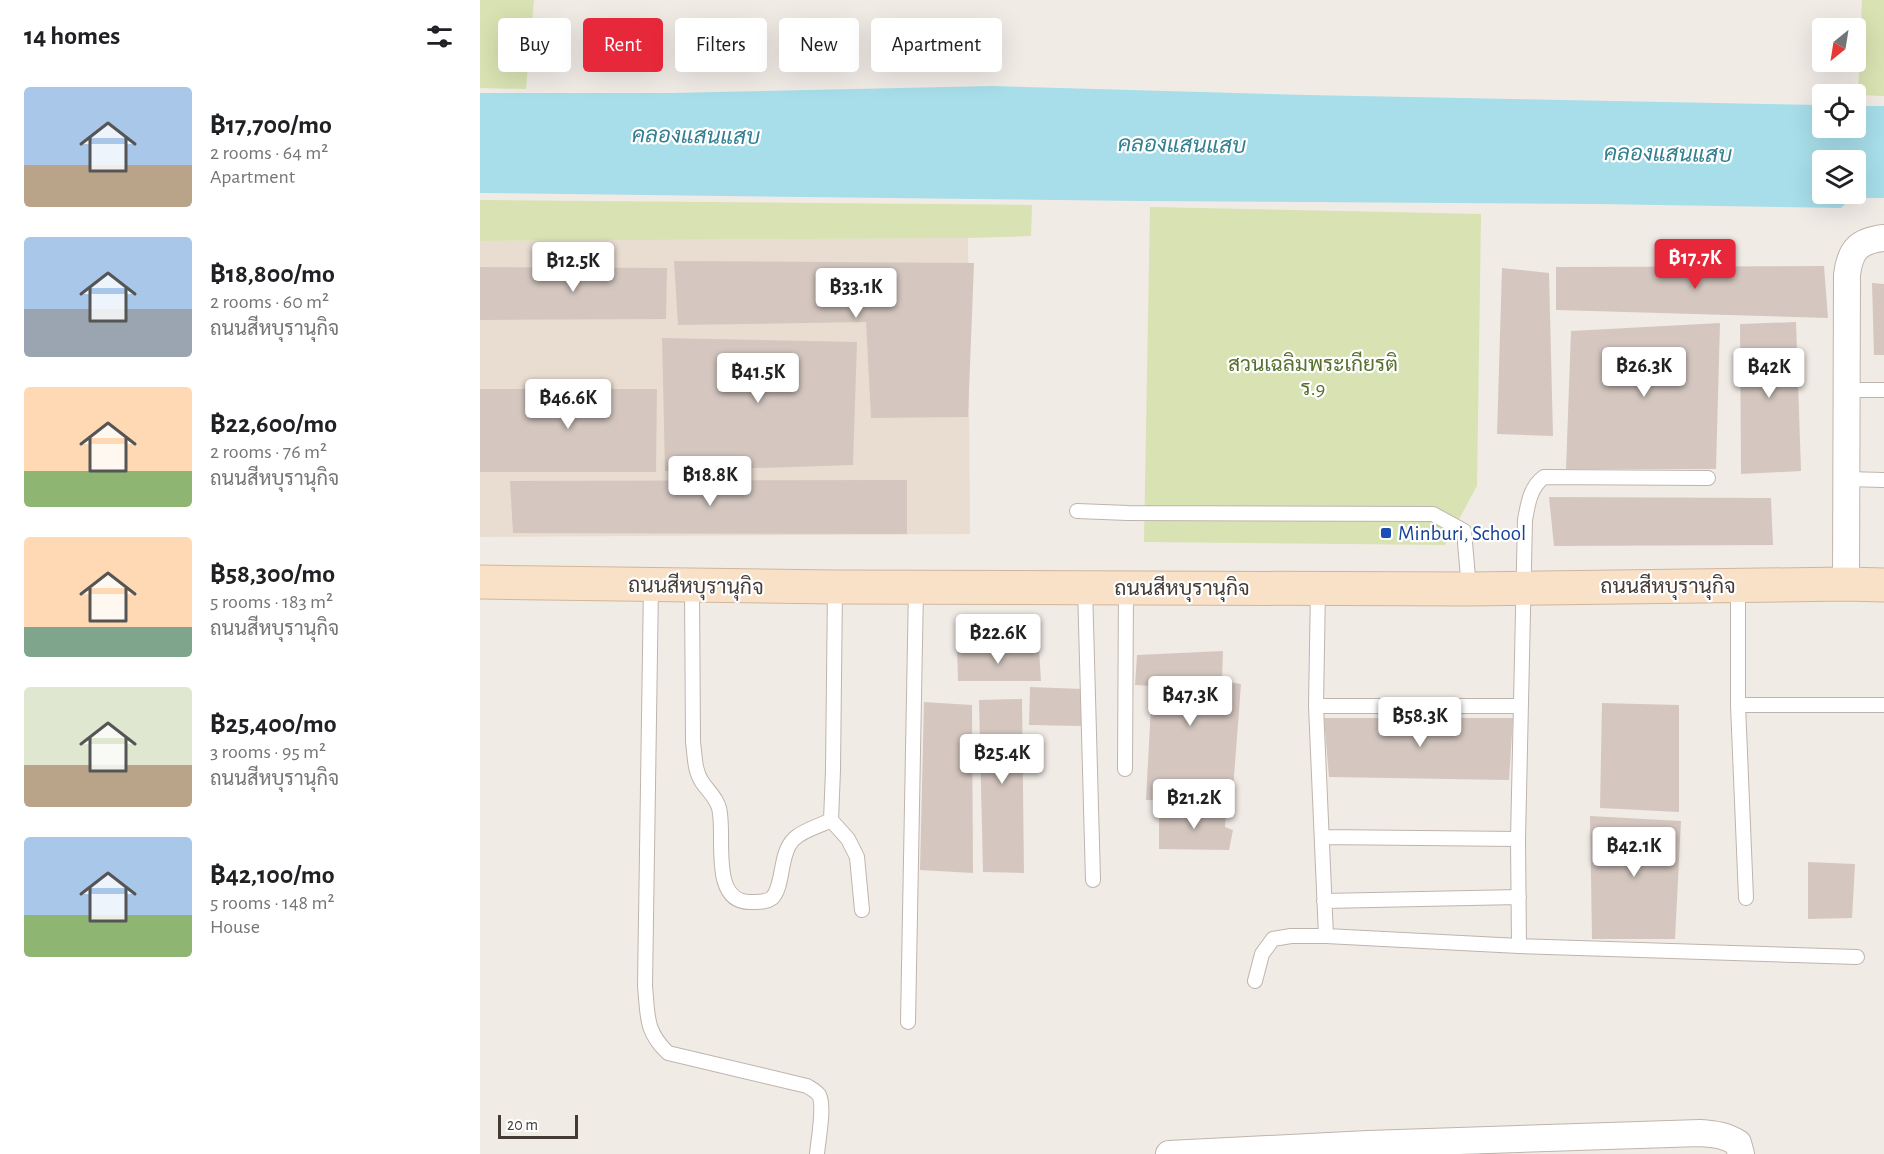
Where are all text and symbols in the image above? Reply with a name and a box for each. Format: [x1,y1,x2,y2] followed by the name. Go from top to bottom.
[498,18,571,72] chip: Buy
[583,18,663,72] chip: Rent
[675,18,767,72] chip: Filters
[779,18,859,72] chip: New
[871,18,1002,72] chip: Apartment
[1812,18,1866,72] north arrow
[1812,18,1866,204] map controls
[423,20,456,53] icon: filters
[24,23,120,49] text: 14 homes
[1812,84,1866,138] button: locate
[72,111,144,183] icon: home
[210,112,332,138] text: ฿17,700/mo
[632,124,760,148] water label: คลองแสนแสบ
[1118,133,1246,157] water label: คลองแสนแสบ
[1604,142,1732,166] water label: คลองแสนแสบ
[210,143,328,163] text: 2 rooms · 64 m²
[1812,150,1866,204] button: layers
[210,167,295,187] text: Apartment
[1646,239,1744,290] pin: ฿17.7K
[524,242,622,293] pin: ฿12.5K
[1669,248,1721,268] text: ฿17.7K
[546,251,600,271] text: ฿12.5K
[72,261,144,333] icon: home
[210,261,335,287] text: ฿18,800/mo
[807,268,905,319] pin: ฿33.1K
[830,277,882,297] text: ฿33.1K
[210,292,329,312] text: 2 rooms · 60 m²
[210,319,339,339] text: ถนนสีหบุรานุกิจ
[1595,347,1693,398] pin: ฿26.3K
[1733,348,1805,399] pin: ฿42K
[1228,351,1398,399] park label: สวนเฉลิมพระเกียรติ ร.9
[709,353,807,404] pin: ฿41.5K
[1616,356,1672,376] text: ฿26.3K
[1747,357,1791,377] text: ฿42K
[731,362,785,382] text: ฿41.5K
[519,379,617,430] pin: ฿46.6K
[539,388,597,408] text: ฿46.6K
[72,411,144,483] icon: home
[210,411,337,437] text: ฿22,600/mo
[210,442,327,462] text: 2 rooms · 76 m²
[661,456,759,507] pin: ฿18.8K
[682,465,738,485] text: ฿18.8K
[210,469,339,489] text: ถนนสีหบุรานุกิจ
[1398,523,1526,544] place label: Minburi, School
[1379,526,1393,540] marker: Minburi, School
[72,561,144,633] icon: home
[210,561,335,587] text: ฿58,300/mo
[628,572,764,601] street label: ถนนสีหบุรานุกิจ
[1600,573,1736,600] street label: ถนนสีหบุรานุกิจ
[1114,575,1250,602] street label: ถนนสีหบุรานุกิจ
[210,592,333,612] text: 5 rooms · 183 m²
[949,614,1047,665] pin: ฿22.6K
[210,619,339,639] text: ถนนสีหบุรานุกิจ
[970,623,1026,643] text: ฿22.6K
[1141,676,1239,727] pin: ฿47.3K
[1162,685,1218,705] text: ฿47.3K
[1371,697,1469,748] pin: ฿58.3K
[1392,706,1448,726] text: ฿58.3K
[72,711,144,783] icon: home
[210,711,337,737] text: ฿25,400/mo
[953,734,1051,785] pin: ฿25.4K
[210,742,326,762] text: 3 rooms · 95 m²
[974,743,1030,763] text: ฿25.4K
[210,769,339,789] text: ถนนสีหบุรานุกิจ
[1145,779,1243,830] pin: ฿21.2K
[1167,788,1221,808] text: ฿21.2K
[1585,827,1683,878] pin: ฿42.1K
[1607,836,1662,856] text: ฿42.1K
[72,861,144,933] icon: home
[210,862,335,888] text: ฿42,100/mo
[210,893,334,913] text: 5 rooms · 148 m²
[210,917,260,937] text: House
[498,1112,578,1140] scale bar
[507,1117,538,1133] text: 20 m

